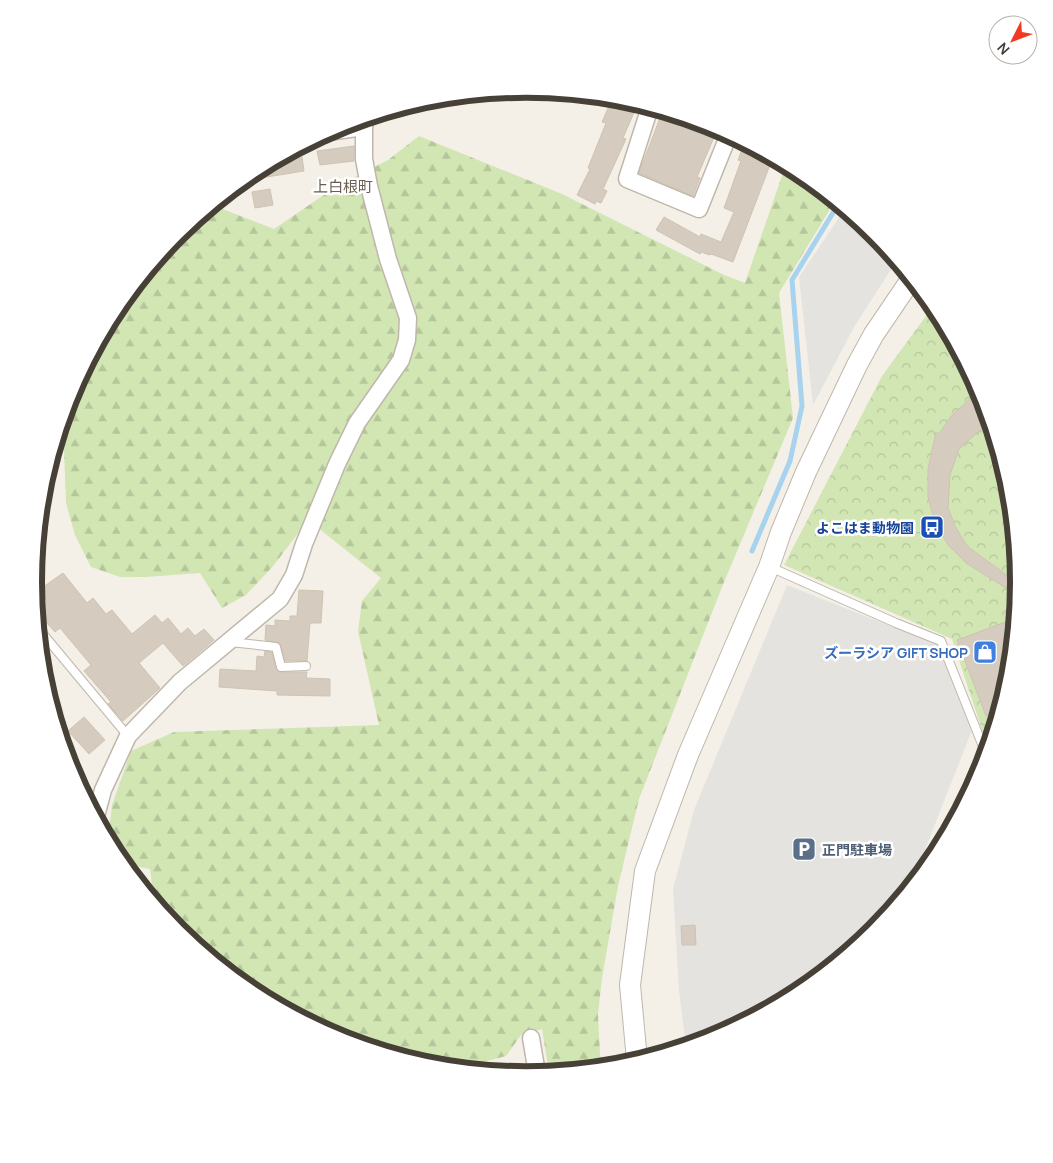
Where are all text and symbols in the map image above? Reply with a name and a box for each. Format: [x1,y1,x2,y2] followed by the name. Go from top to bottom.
[988,15,1038,65] north arrow
[993,39,1013,59] text: N
[313,176,373,197] district label: 上白根町
[919,514,945,540] bus stop icon: よこはま動物園
[816,518,914,537] place label: よこはま動物園
[972,639,998,665] shop icon: ズーラシア GIFT SHOP
[824,643,968,662] place label: ズーラシア GIFT SHOP
[791,836,817,862] parking icon: 正門駐車場
[822,840,892,859] place label: 正門駐車場

